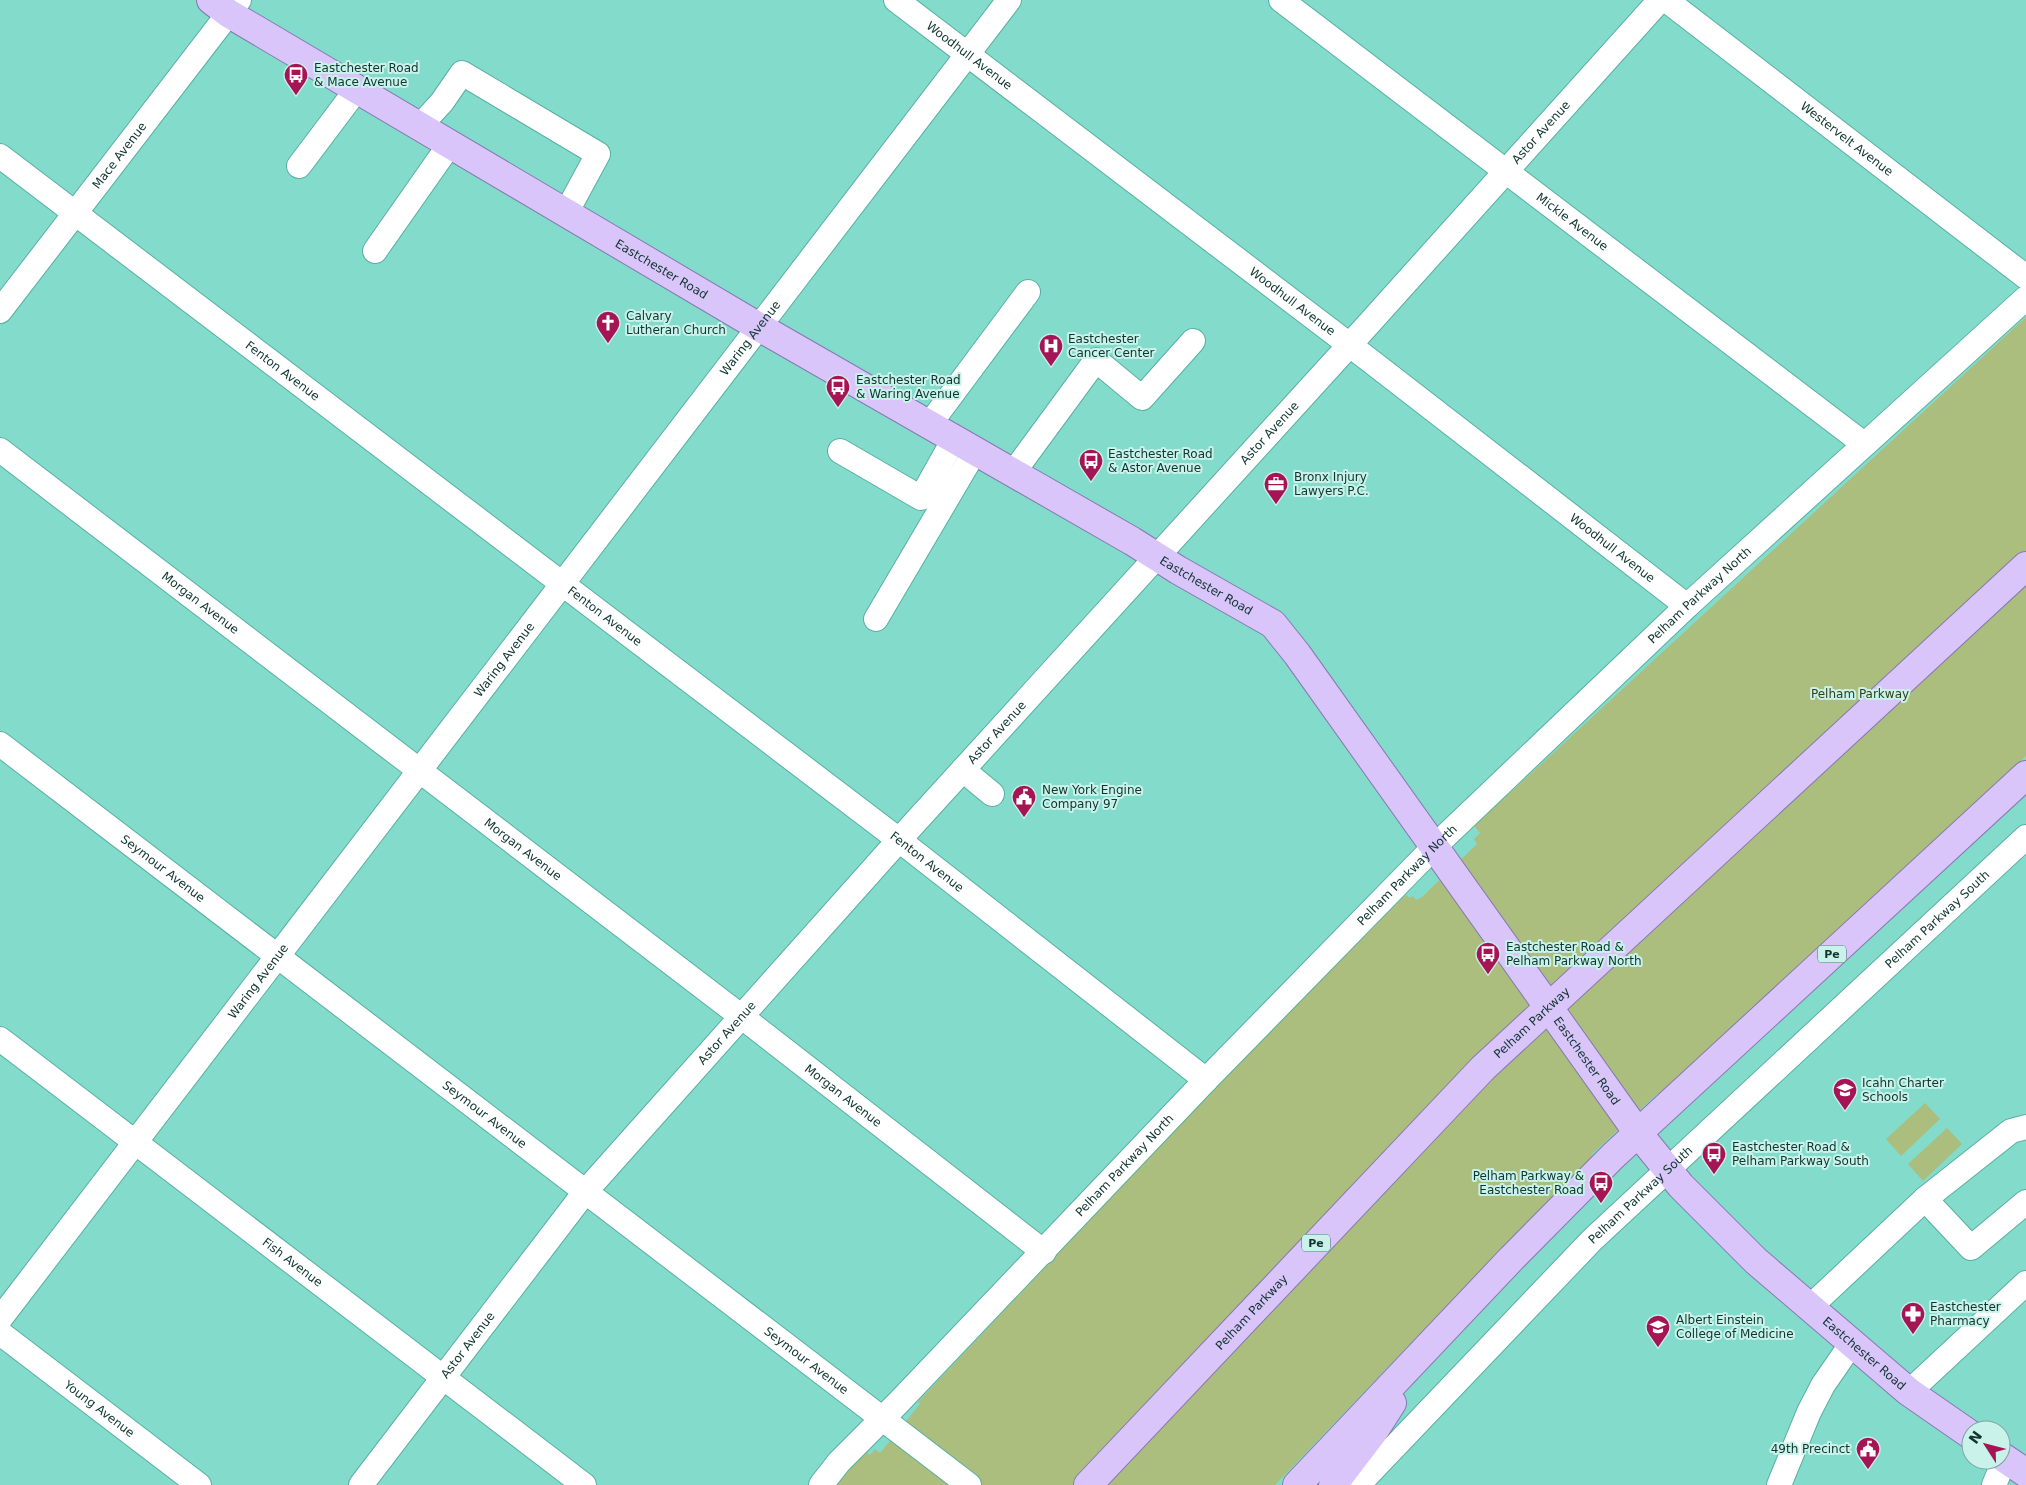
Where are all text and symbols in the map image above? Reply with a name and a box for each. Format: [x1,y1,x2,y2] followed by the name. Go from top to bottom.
[924,19,1015,93] street label: Woodhull Avenue
[314,61,419,89] place label: Eastchester Road & Mace Avenue
[283,62,309,96] bus stop icon: Eastchester Road & Mace Avenue
[1509,98,1573,167] street label: Astor Avenue
[1798,99,1896,179] street label: Westervelt Avenue
[89,120,149,192] street label: Mace Avenue
[1534,190,1611,254] street label: Mickle Avenue
[613,237,710,302] street label: Eastchester Road
[1247,264,1338,338] street label: Woodhull Avenue
[717,298,783,378] street label: Waring Avenue
[626,309,726,337] place label: Calvary Lutheran Church
[595,310,621,344] church icon: Calvary Lutheran Church
[1068,332,1155,360] place label: Eastchester Cancer Center
[1038,333,1064,367] hospital icon: Eastchester Cancer Center
[243,338,322,404] street label: Fenton Avenue
[856,373,961,401] place label: Eastchester Road & Waring Avenue
[825,374,851,408] bus stop icon: Eastchester Road & Waring Avenue
[1237,399,1302,467] street label: Astor Avenue
[1108,447,1213,475] place label: Eastchester Road & Astor Avenue
[1078,448,1104,482] bus stop icon: Eastchester Road & Astor Avenue
[1294,470,1369,498] place label: Bronx Injury Lawyers P.C.
[1263,471,1289,505] office icon: Bronx Injury Lawyers P.C.
[1567,511,1658,585] street label: Woodhull Avenue
[1645,544,1754,646] street label: Pelham Parkway North
[1157,553,1255,618] street label: Eastchester Road
[159,569,242,637] street label: Morgan Avenue
[565,584,645,649] street label: Fenton Avenue
[471,620,537,700] street label: Waring Avenue
[1811,687,1909,701] park label: Pelham Parkway
[965,698,1029,767] street label: Astor Avenue
[1042,783,1142,811] place label: New York Engine Company 97
[1011,784,1037,818] public building icon: New York Engine Company 97
[481,816,564,883] street label: Morgan Avenue
[1354,822,1460,928] street label: Pelham Parkway North
[887,829,966,895] street label: Fenton Avenue
[118,832,208,905] street label: Seymour Avenue
[1882,868,1992,971] street label: Pelham Parkway South
[1506,940,1642,968] place label: Eastchester Road & Pelham Parkway North
[225,941,291,1022] street label: Waring Avenue
[1475,941,1501,975] bus stop icon: Eastchester Road & Pelham Parkway North
[1818,946,1846,962] road number: Pe
[1491,984,1573,1061] street label: Pelham Parkway
[695,998,759,1067] street label: Astor Avenue
[1551,1014,1623,1108] street label: Eastchester Road
[802,1061,884,1130] street label: Morgan Avenue
[1862,1076,1944,1104] place label: Icahn Charter Schools
[1832,1077,1858,1111] school or university icon: Icahn Charter Schools
[440,1078,529,1151] street label: Seymour Avenue
[1073,1111,1176,1219] street label: Pelham Parkway North
[1732,1140,1869,1168] place label: Eastchester Road & Pelham Parkway South
[1701,1141,1727,1175] bus stop icon: Eastchester Road & Pelham Parkway South
[1586,1143,1695,1247] street label: Pelham Parkway South
[1473,1169,1584,1197] place label: Pelham Parkway & Eastchester Road
[1588,1170,1614,1204] bus stop icon: Pelham Parkway & Eastchester Road
[1302,1234,1330,1252] road number: Pe
[260,1235,325,1290] street label: Fish Avenue
[1213,1272,1291,1353] street label: Pelham Parkway
[1930,1300,2001,1328] place label: Eastchester Pharmacy
[1900,1301,1926,1335] pharmacy icon: Eastchester Pharmacy
[438,1309,498,1381] street label: Astor Avenue
[1676,1313,1794,1341] place label: Albert Einstein College of Medicine
[1645,1314,1671,1348] school or university icon: Albert Einstein College of Medicine
[1820,1314,1908,1393] street label: Eastchester Road
[761,1324,851,1397] street label: Seymour Avenue
[61,1377,137,1440] street label: Young Avenue
[1961,1420,2011,1470] north arrow
[1966,1428,1985,1447] text: N
[1855,1436,1881,1470] public building icon: 49th Precinct
[1771,1442,1850,1456] place label: 49th Precinct

